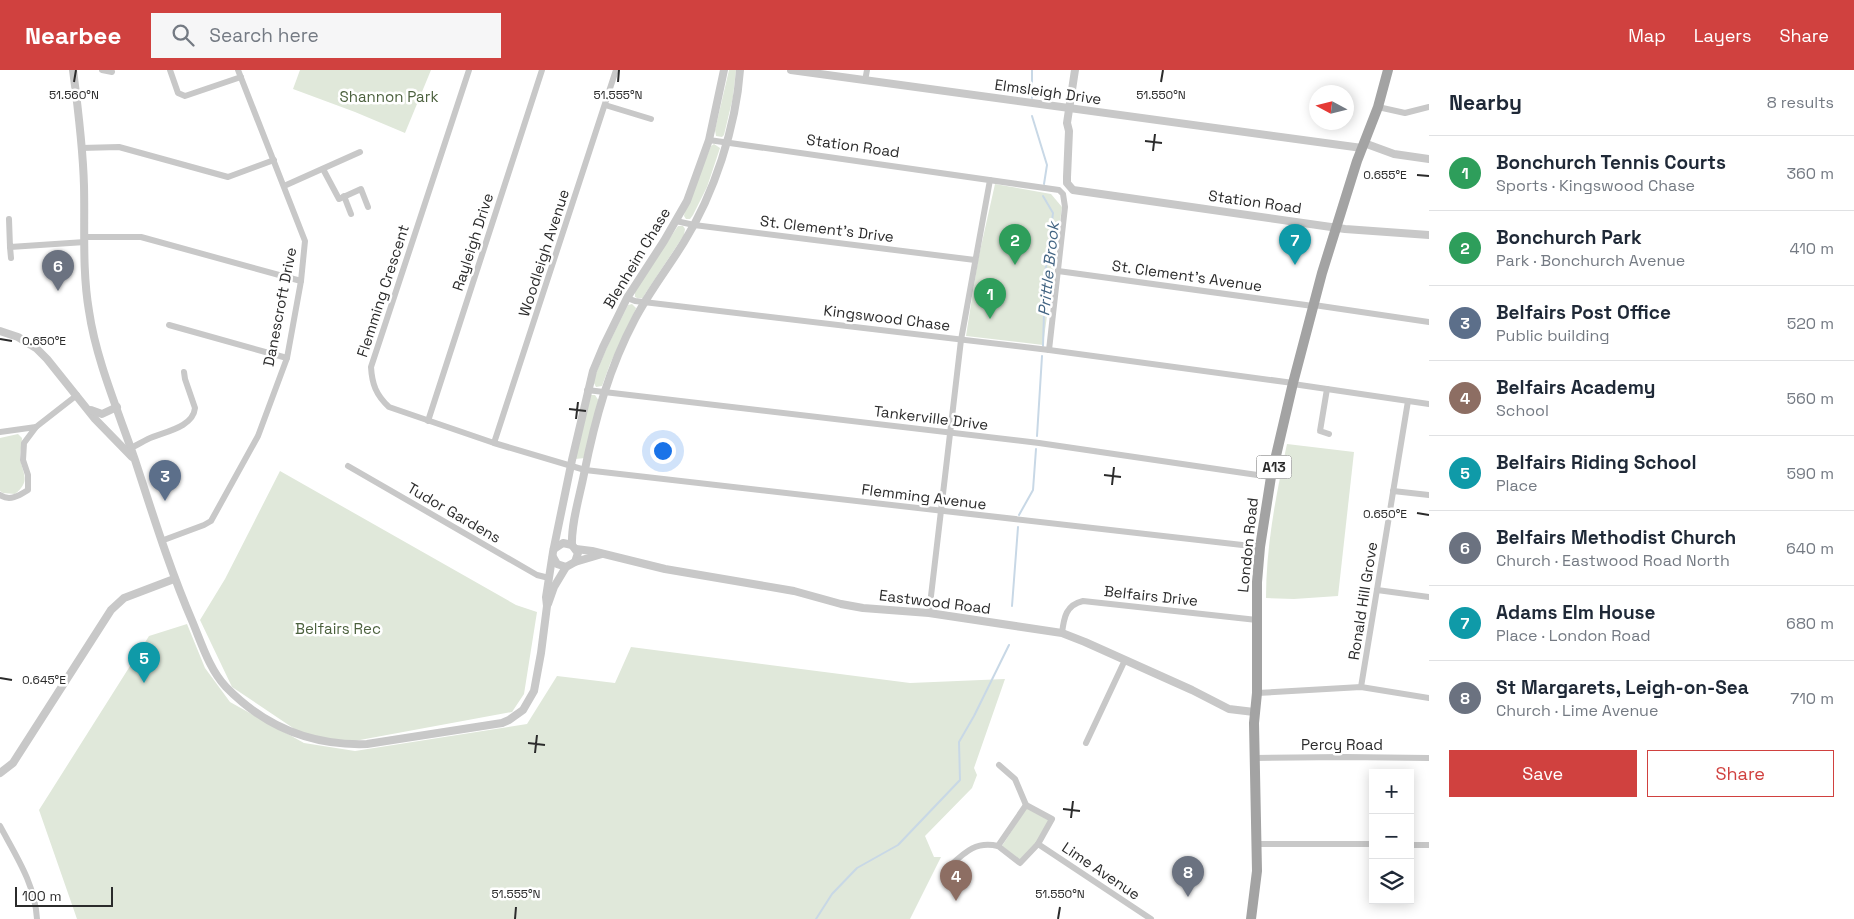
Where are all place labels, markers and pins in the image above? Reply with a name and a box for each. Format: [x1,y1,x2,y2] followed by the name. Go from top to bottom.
[999,224,1031,265] pin: 2
[1279,224,1311,265] pin: 7
[42,250,74,291] pin: 6
[974,278,1006,319] pin: 1
[149,460,181,501] pin: 3
[128,642,160,683] pin: 5
[1172,856,1204,897] pin: 8
[940,860,972,901] pin: 4

